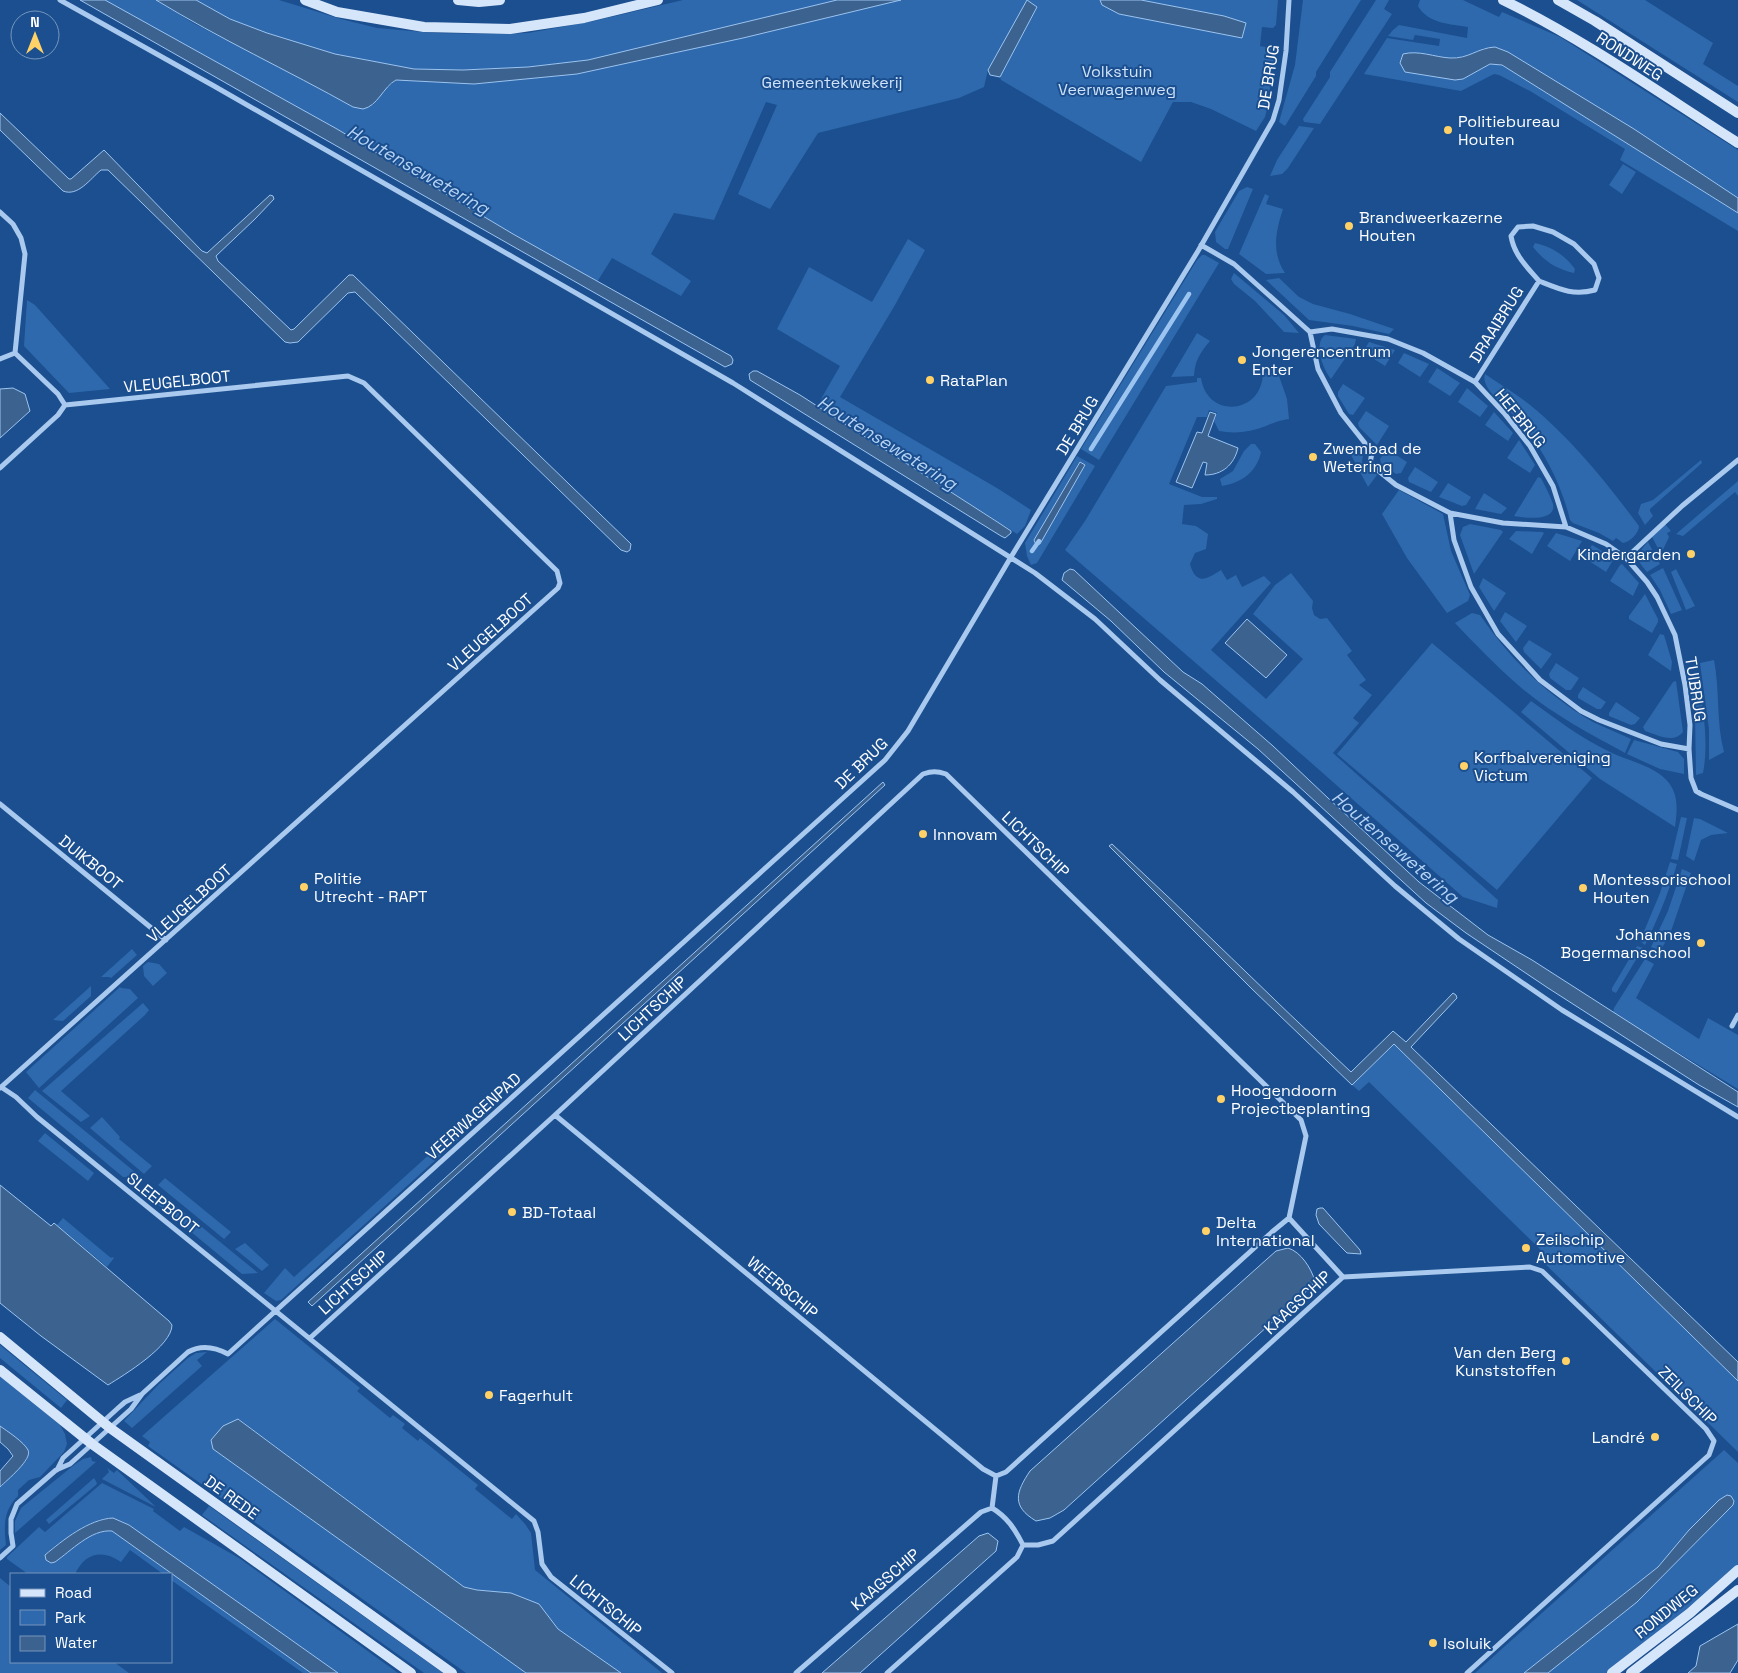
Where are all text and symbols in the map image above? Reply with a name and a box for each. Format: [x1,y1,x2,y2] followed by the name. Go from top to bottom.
[10,10,60,60] north arrow
[30,13,40,31] text: N
[1592,27,1667,86] street label: RONDWEG
[1253,43,1284,111] street label: DE BRUG
[1058,61,1176,100] park label: Volkstuin Veerwagenweg
[761,72,903,93] park label: Gemeentekwekerij
[1458,111,1560,150] place label: Politiebureau Houten
[343,119,495,220] water label: Houtensewetering
[1442,124,1454,136] marker: Politiebureau Houten
[1359,207,1503,246] place label: Brandweerkazerne Houten
[1343,220,1355,232] marker: Brandweerkazerne Houten
[1465,282,1528,367] street label: DRAAIBRUG
[1252,341,1391,380] place label: Jongerencentrum Enter
[1236,354,1248,366] marker: Jongerencentrum Enter
[122,365,232,398] street label: VLEUGELBOOT
[940,370,1008,391] place label: RataPlan
[924,374,936,386] marker: RataPlan
[1490,384,1551,452] street label: HEFBRUG
[813,390,963,496] water label: Houtensewetering
[1052,392,1103,459] street label: DE BRUG
[1323,438,1421,477] place label: Zwembad de Wetering
[1307,451,1319,463] marker: Zwembad de Wetering
[1577,544,1681,565] place label: Kindergarden
[1685,548,1697,560] marker: Kindergarden
[443,589,537,676] street label: VLEUGELBOOT
[1680,655,1711,723] street label: TUIBRUG
[830,733,892,794] street label: DE BRUG
[1474,747,1611,786] place label: Korfbalvereniging Victum
[1458,760,1470,772] marker: Korfbalvereniging Victum
[1327,785,1465,909] water label: Houtensewetering
[997,807,1074,882] street label: LICHTSCHIP
[933,824,997,845] place label: Innovam
[917,828,929,840] marker: Innovam
[55,830,127,894] street label: DUIKBOOT
[142,860,236,947] street label: VLEUGELBOOT
[314,868,428,907] place label: Politie Utrecht - RAPT
[1593,869,1731,908] place label: Montessorischool Houten
[298,881,310,893] marker: Politie Utrecht - RAPT
[1577,882,1589,894] marker: Montessorischool Houten
[1560,924,1691,963] place label: Johannes Bogermanschool
[1695,937,1707,949] marker: Johannes Bogermanschool
[614,971,691,1046] street label: LICHTSCHIP
[421,1068,525,1165] street label: VEERWAGENPAD
[1231,1080,1370,1119] place label: Hoogendoorn Projectbeplanting
[1215,1093,1227,1105] marker: Hoogendoorn Projectbeplanting
[122,1168,203,1239] street label: SLEEPBOOT
[522,1202,596,1223] place label: BD-Totaal
[506,1206,518,1218] marker: BD-Totaal
[1216,1212,1315,1251] place label: Delta International
[1200,1225,1212,1237] marker: Delta International
[1536,1229,1625,1268] place label: Zeilschip Automotive
[1520,1242,1532,1254] marker: Zeilschip Automotive
[314,1245,393,1319] street label: LICHTSCHIP
[743,1252,823,1323] street label: WEERSCHIP
[1259,1266,1336,1339] street label: KAAGSCHIP
[1454,1342,1556,1381] place label: Van den Berg Kunststoffen
[1560,1355,1572,1367] marker: Van den Berg Kunststoffen
[1654,1361,1722,1430] street label: ZEILSCHIP
[499,1385,573,1406] place label: Fagerhult
[483,1389,495,1401] marker: Fagerhult
[1592,1427,1645,1448] place label: Landré
[1649,1431,1661,1443] marker: Landré
[200,1471,263,1524] street label: DE REDE
[847,1544,924,1615] street label: KAAGSCHIP
[565,1570,646,1641] street label: LICHTSCHIP
[10,1573,172,1663] legend
[1630,1579,1702,1643] street label: RONDWEG
[55,1583,92,1602] text: Road
[55,1608,86,1627] text: Park
[55,1633,98,1652] text: Water
[1443,1633,1492,1654] place label: Isoluik
[1427,1637,1439,1649] marker: Isoluik

